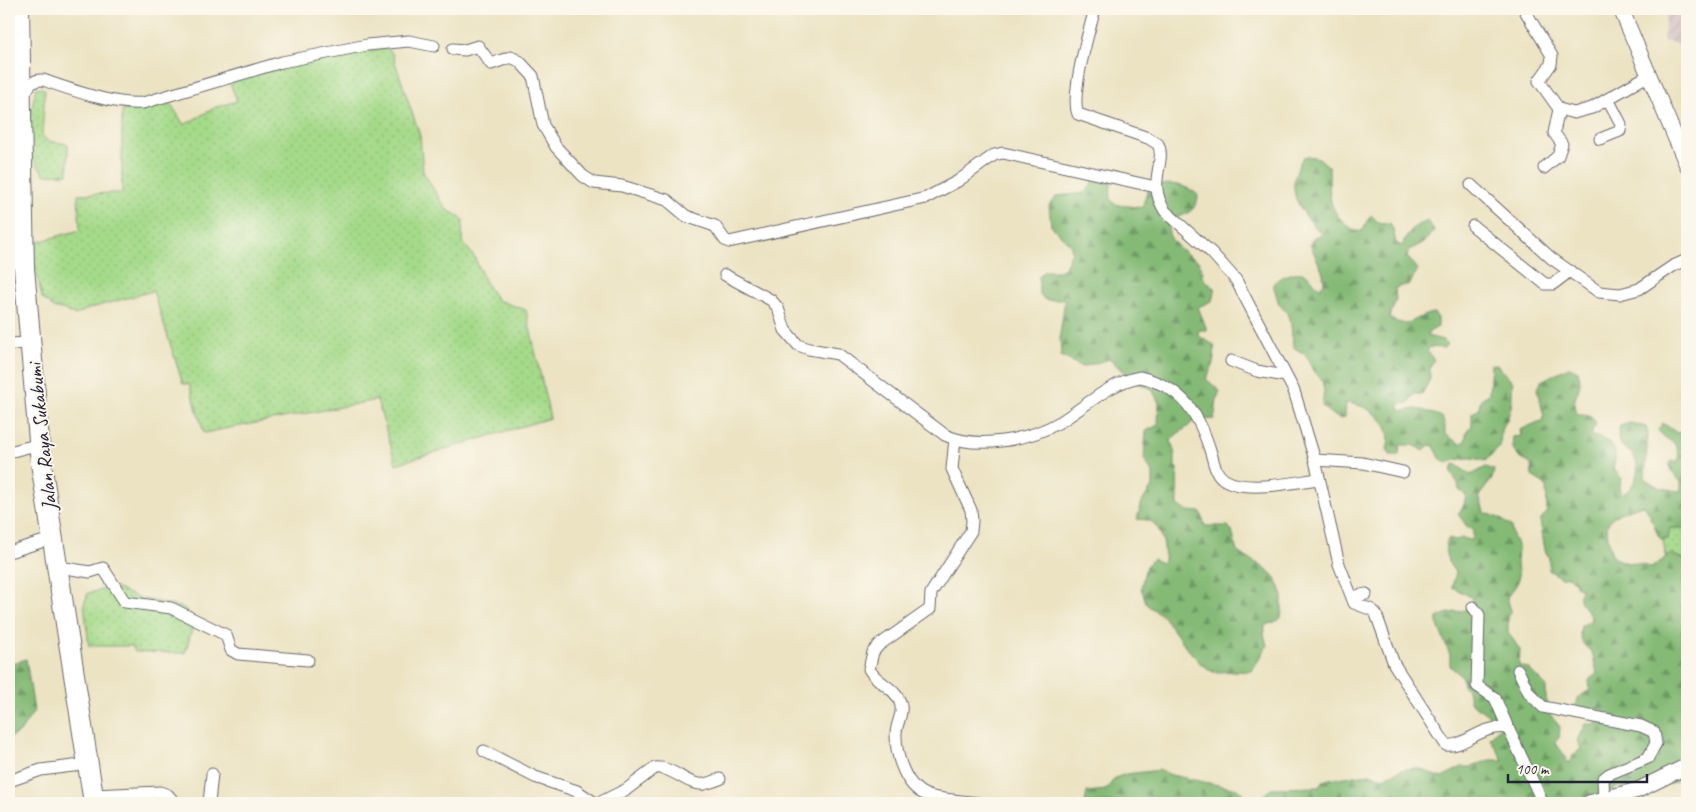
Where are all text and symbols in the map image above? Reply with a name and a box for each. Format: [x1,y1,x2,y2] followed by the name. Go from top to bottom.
[21,359,63,513] street label: Jalan Raya Sukabumi
[1508,752,1647,784] scale bar
[1516,760,1550,779] text: 100 m

